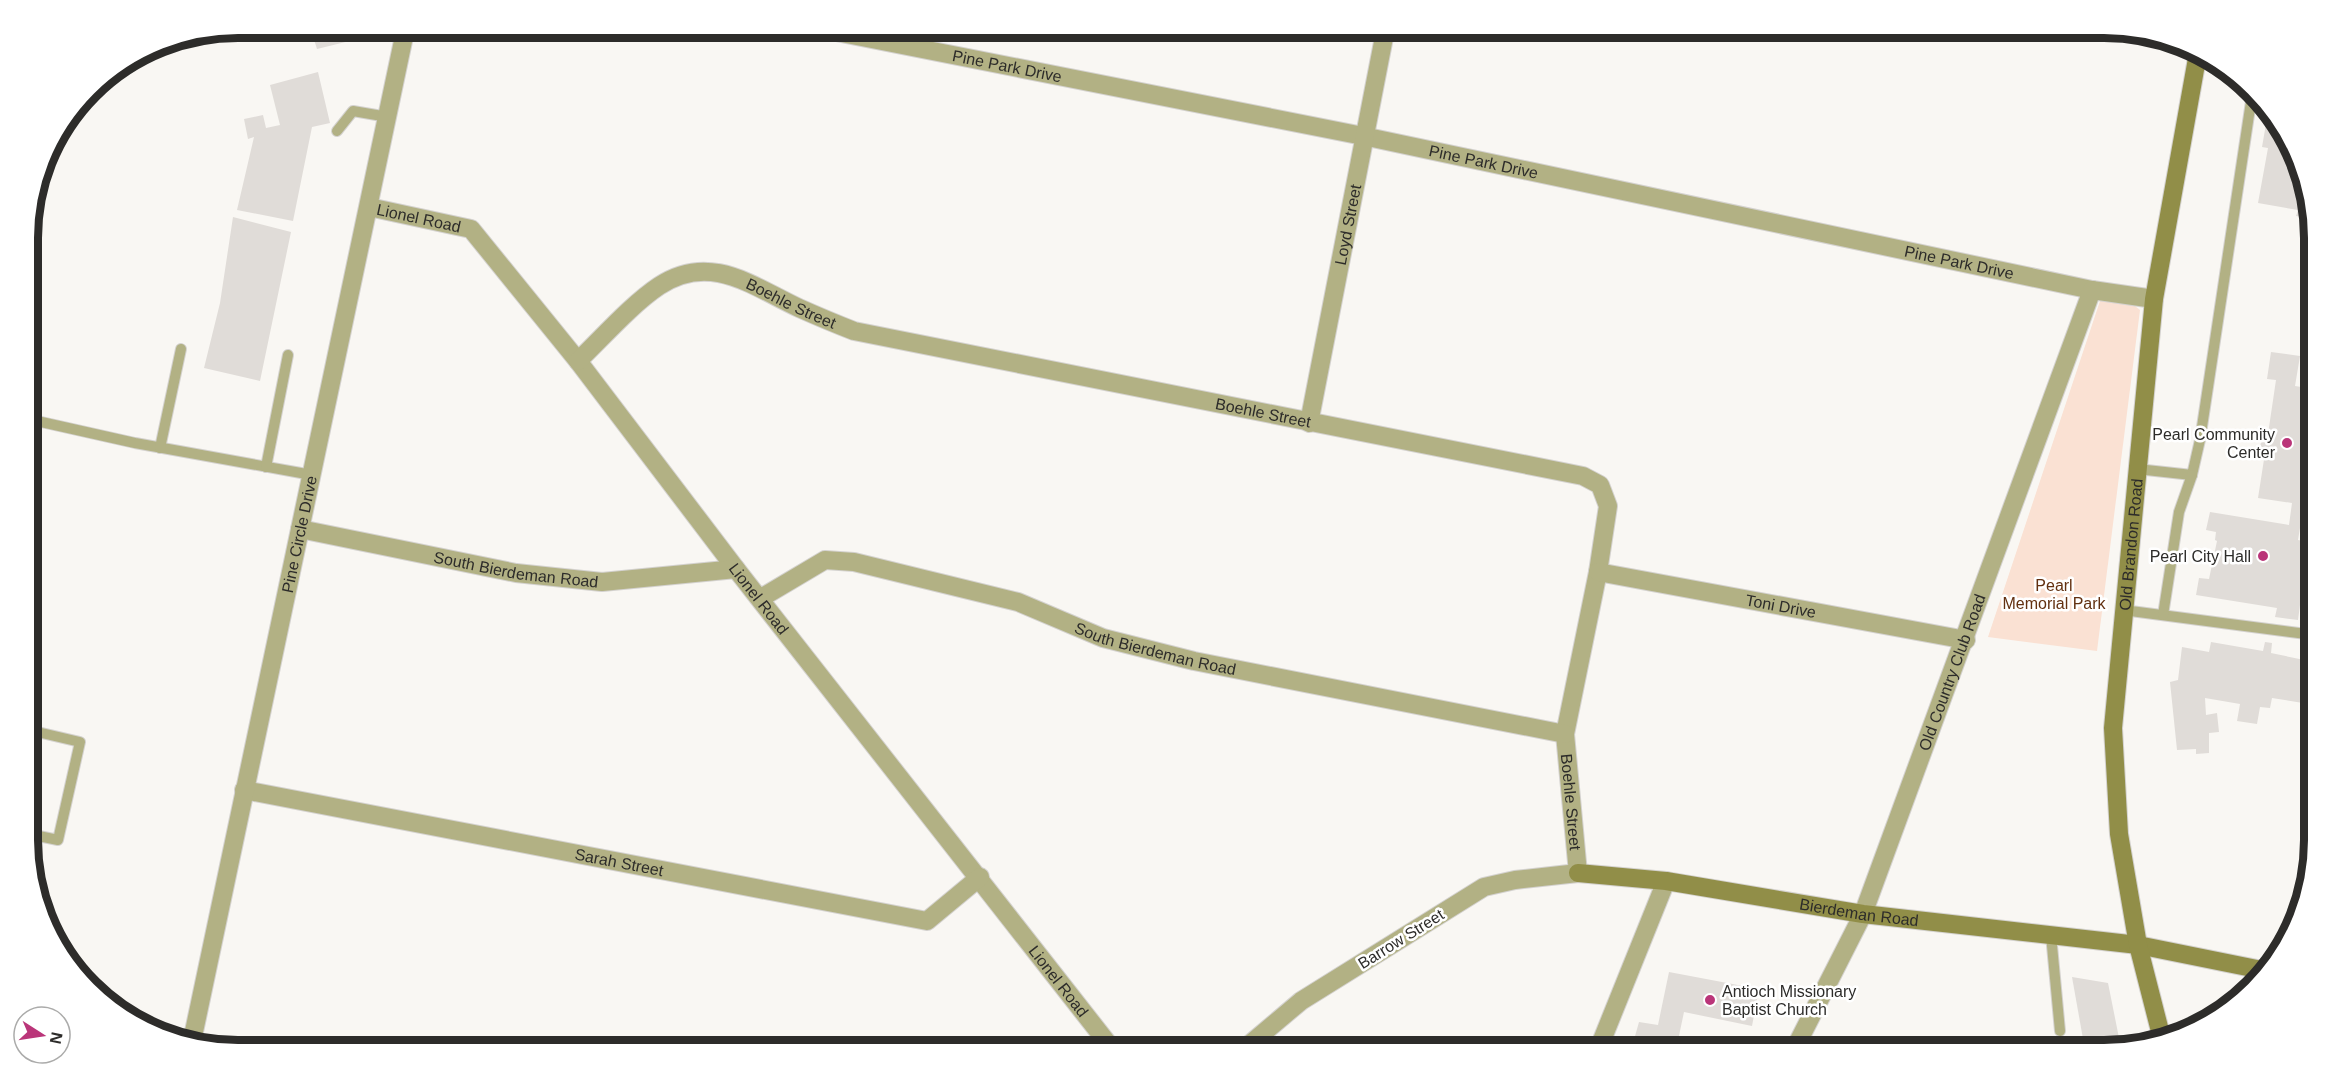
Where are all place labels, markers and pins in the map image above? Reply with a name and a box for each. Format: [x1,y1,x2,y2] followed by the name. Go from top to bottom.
[2152,426,2276,461] place label: Pearl Community Center
[2280,436,2294,450] marker: Pearl Community Center
[2150,548,2251,565] place label: Pearl City Hall
[2256,549,2270,563] marker: Pearl City Hall
[1722,983,1856,1018] place label: Antioch Missionary Baptist Church
[1703,993,1717,1007] marker: Antioch Missionary Baptist Church

